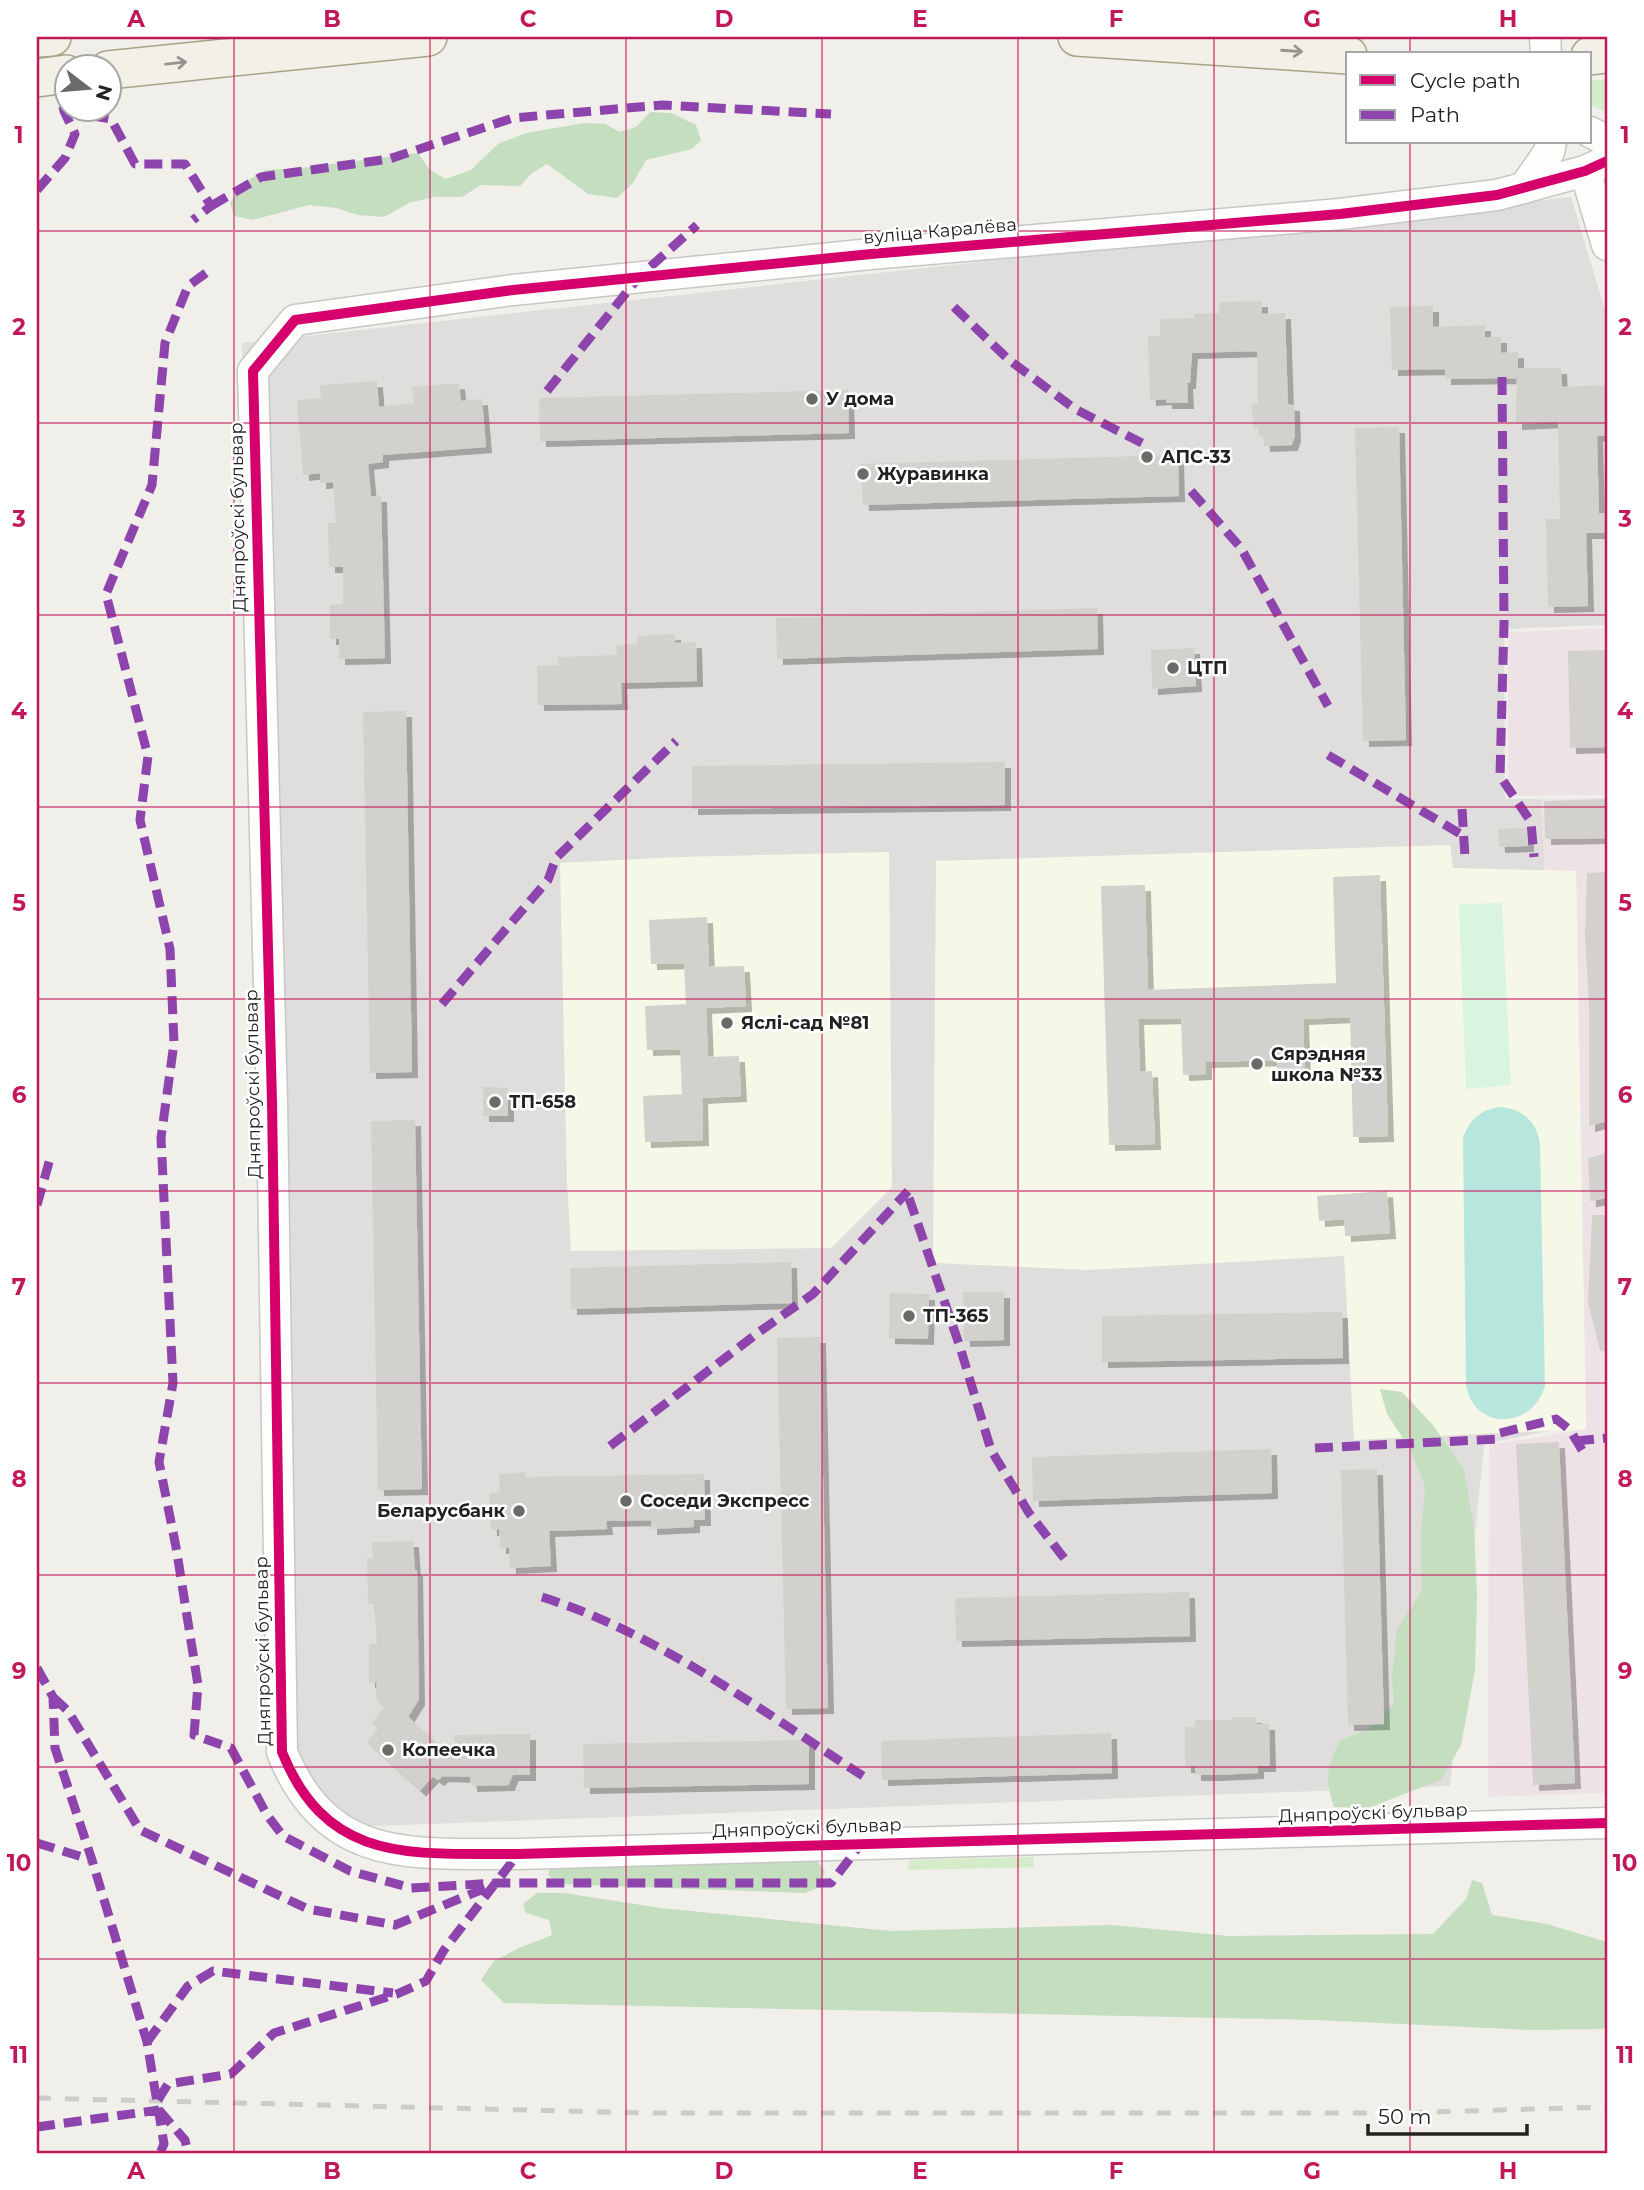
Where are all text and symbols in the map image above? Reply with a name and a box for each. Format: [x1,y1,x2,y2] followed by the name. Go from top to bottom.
[126,5,145,33] text: A
[323,5,341,33] text: B
[520,5,537,33] text: C
[715,5,734,33] text: D
[912,5,928,33] text: E
[1109,5,1124,33] text: F
[1303,5,1321,33] text: G
[1499,5,1517,33] text: H
[1280,45,1302,58] one-way arrow
[52,52,122,122] north arrow
[1346,52,1592,144] legend
[165,56,187,69] one-way arrow
[1410,68,1521,93] text: Cycle path
[91,82,117,103] text: N
[1410,102,1460,127] text: Path
[14,121,24,149] text: 1
[1620,121,1630,149] text: 1
[862,213,1018,249] street label: вуліца Каралёва
[12,313,26,341] text: 2
[1618,313,1632,341] text: 2
[826,388,894,410] place label: У дома
[804,391,820,407] marker: У дома
[225,422,251,612] street label: Дняпроўскі бульвар
[1161,446,1231,468] place label: АПС-33
[1139,449,1155,465] marker: АПС-33
[877,463,989,485] place label: Журавинка
[855,466,871,482] marker: Журавинка
[11,505,26,533] text: 3
[1617,505,1632,533] text: 3
[1187,657,1228,679] place label: ЦТП
[1165,660,1181,676] marker: ЦТП
[11,697,27,725] text: 4
[1617,697,1633,725] text: 4
[12,889,26,917] text: 5
[1618,889,1632,917] text: 5
[240,989,266,1179] street label: Дняпроўскі бульвар
[741,1012,869,1034] place label: Яслі-сад №81
[719,1015,735,1031] marker: Яслі-сад №81
[1271,1043,1383,1086] place label: Сярэдняя школа №33
[1249,1056,1265,1072] marker: Сярэдняя школа №33
[12,1081,27,1109] text: 6
[1618,1081,1633,1109] text: 6
[509,1091,576,1113] place label: ТП-658
[487,1094,503,1110] marker: ТП-658
[12,1273,26,1301] text: 7
[1618,1273,1632,1301] text: 7
[923,1305,989,1327] place label: ТП-365
[901,1308,917,1324] marker: ТП-365
[11,1465,27,1493] text: 8
[1617,1465,1633,1493] text: 8
[640,1490,810,1512] place label: Соседи Экспресс
[618,1493,634,1509] marker: Соседи Экспресс
[377,1500,505,1522] place label: Беларусбанк
[511,1503,527,1519] marker: Беларусбанк
[250,1556,276,1746] street label: Дняпроўскі бульвар
[12,1657,26,1685] text: 9
[1618,1657,1632,1685] text: 9
[402,1739,496,1761] place label: Копеечка
[380,1742,396,1758] marker: Копеечка
[1278,1799,1468,1827] street label: Дняпроўскі бульвар
[712,1814,902,1842] street label: Дняпроўскі бульвар
[7,1849,31,1877] text: 10
[1613,1849,1637,1877] text: 10
[10,2041,28,2069] text: 11
[1616,2041,1634,2069] text: 11
[1368,2092,1527,2136] scale bar
[1378,2104,1432,2129] text: 50 m
[126,2157,145,2185] text: A
[323,2157,341,2185] text: B
[520,2157,537,2185] text: C
[715,2157,734,2185] text: D
[912,2157,928,2185] text: E
[1109,2157,1124,2185] text: F
[1303,2157,1321,2185] text: G
[1499,2157,1517,2185] text: H

